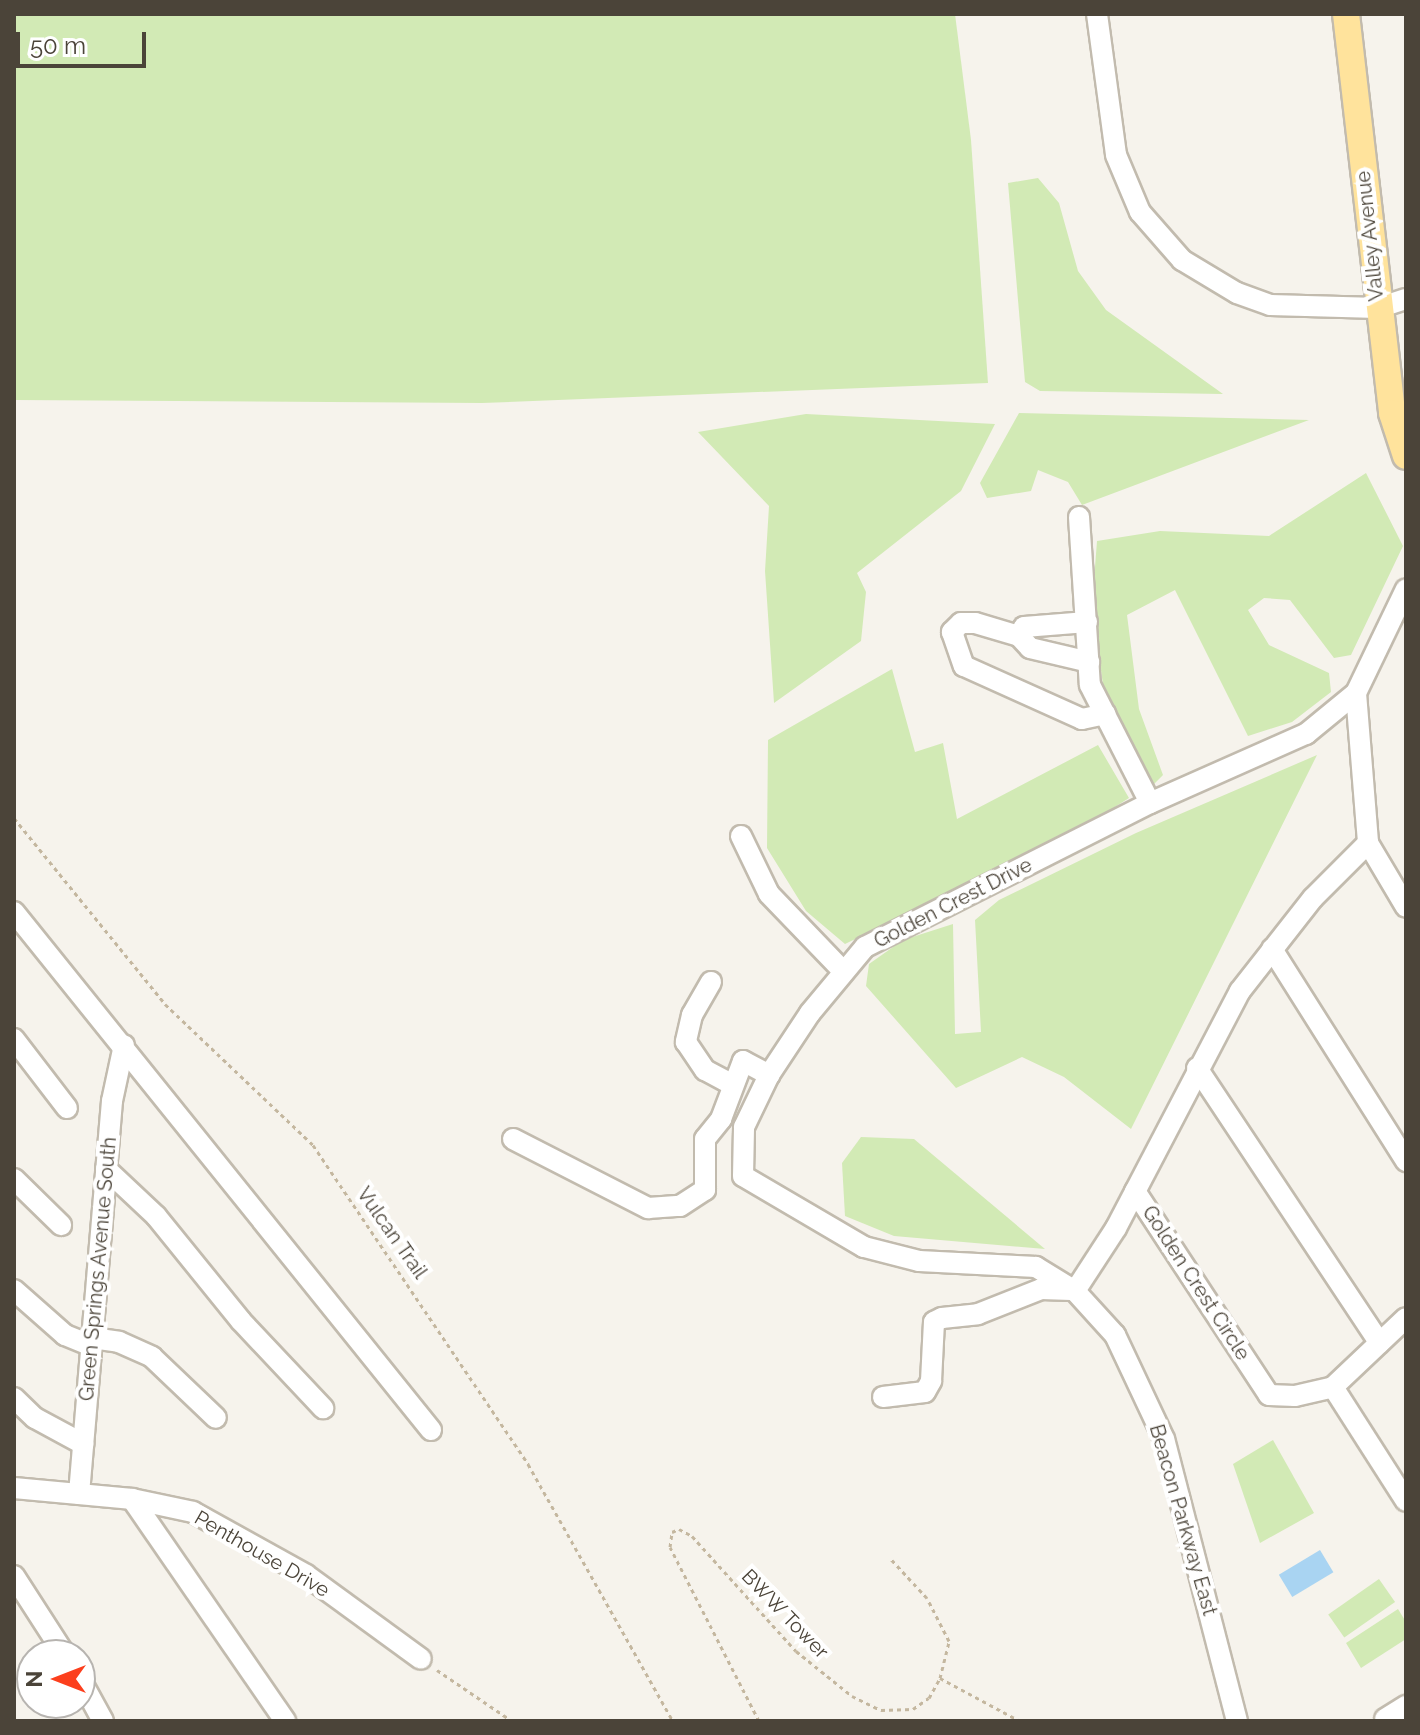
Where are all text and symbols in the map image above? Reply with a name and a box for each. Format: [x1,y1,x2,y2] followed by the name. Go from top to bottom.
[20,16,150,66] scale bar
[30,31,86,60] text: 50 m
[1351,169,1389,303] street label: Valley Avenue
[870,853,1036,953] street label: Golden Crest Drive
[74,1136,122,1402] street label: Green Springs Avenue South
[352,1182,432,1284] street label: Vulcan Trail
[1137,1201,1255,1365] street label: Golden Crest Circle
[1144,1421,1222,1619] street label: Beacon Parkway East
[190,1506,334,1602] street label: Penthouse Drive
[736,1564,834,1664] street label: BWW Tower
[16,1639,96,1719] north arrow
[21,1671,47,1687] text: N

